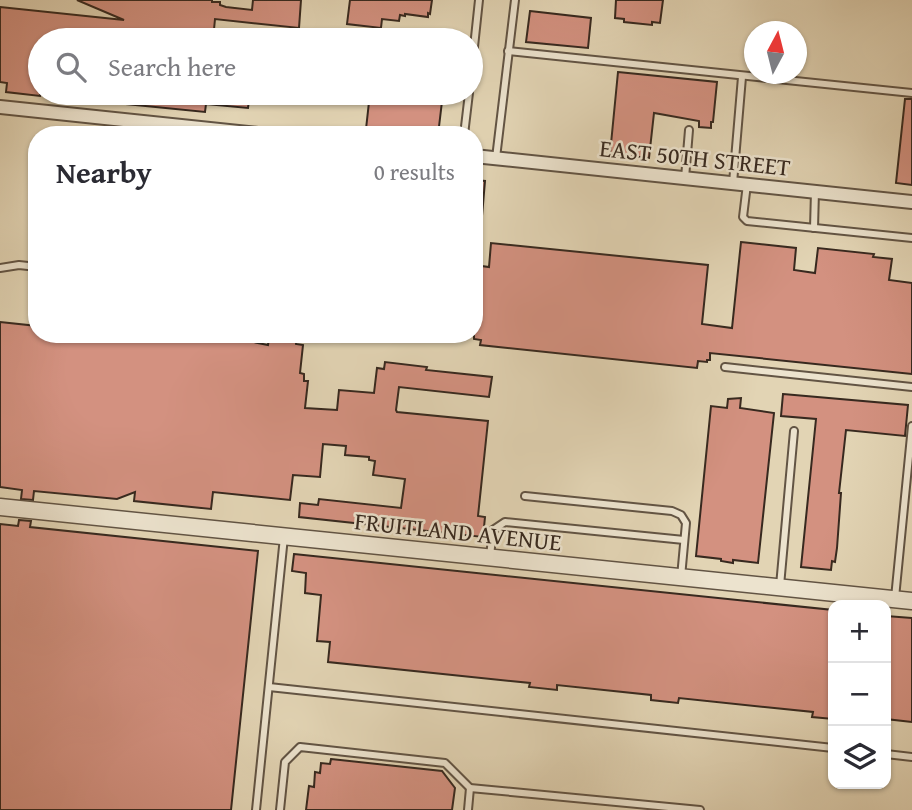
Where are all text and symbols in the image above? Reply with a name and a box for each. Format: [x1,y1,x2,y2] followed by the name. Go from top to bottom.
[744,21,807,84] north arrow
[28,28,483,105] search box
[108,47,236,86] text: Search here
[52,48,90,86] icon: search
[598,130,792,185] street label: EAST 50TH STREET
[56,150,152,194] text: Nearby
[374,155,455,188] text: 0 results
[353,503,563,560] street label: FRUITLAND AVENUE
[828,600,891,789] map controls
[828,600,891,663] button: +
[828,663,891,726] button: −
[828,726,891,789] button: layers

